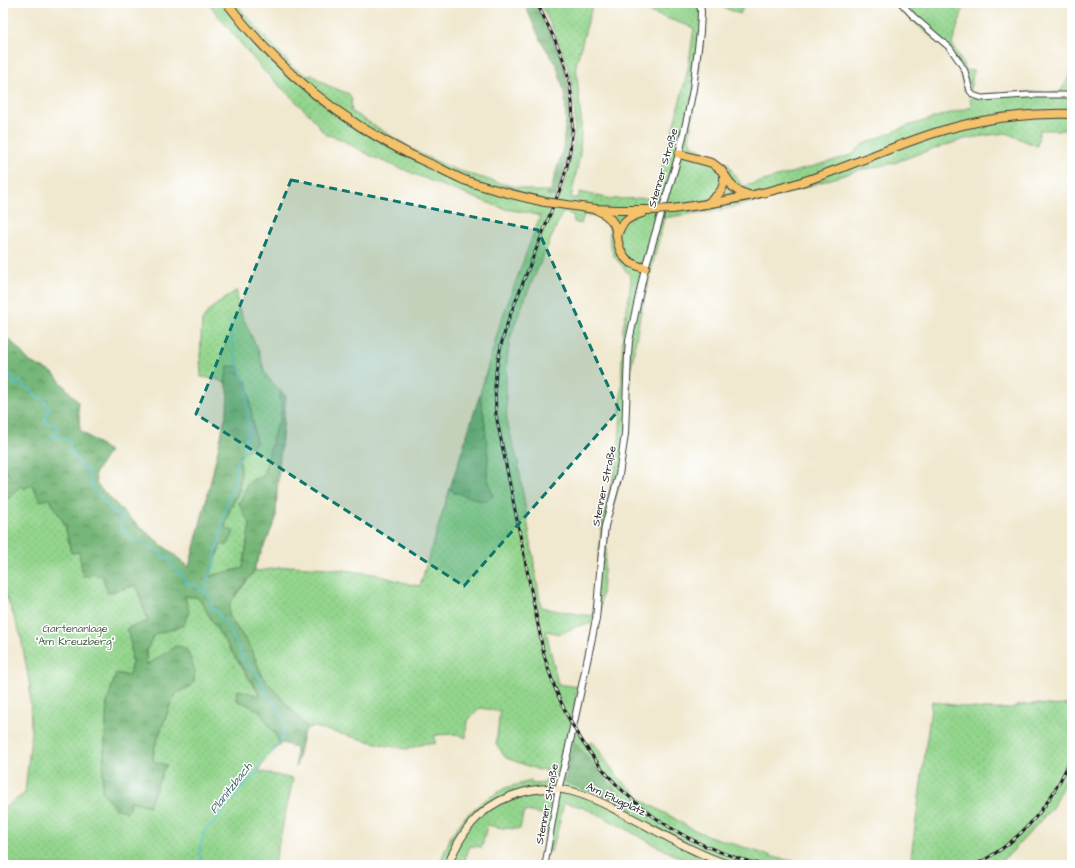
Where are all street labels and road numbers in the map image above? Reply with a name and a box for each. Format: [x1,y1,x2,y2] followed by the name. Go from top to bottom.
[645,127,682,209] street label: Stenner Straße
[588,444,620,528] street label: Stenner Straße
[532,762,562,846] street label: Stenner Straße
[583,779,649,820] street label: Am Flugplatz

